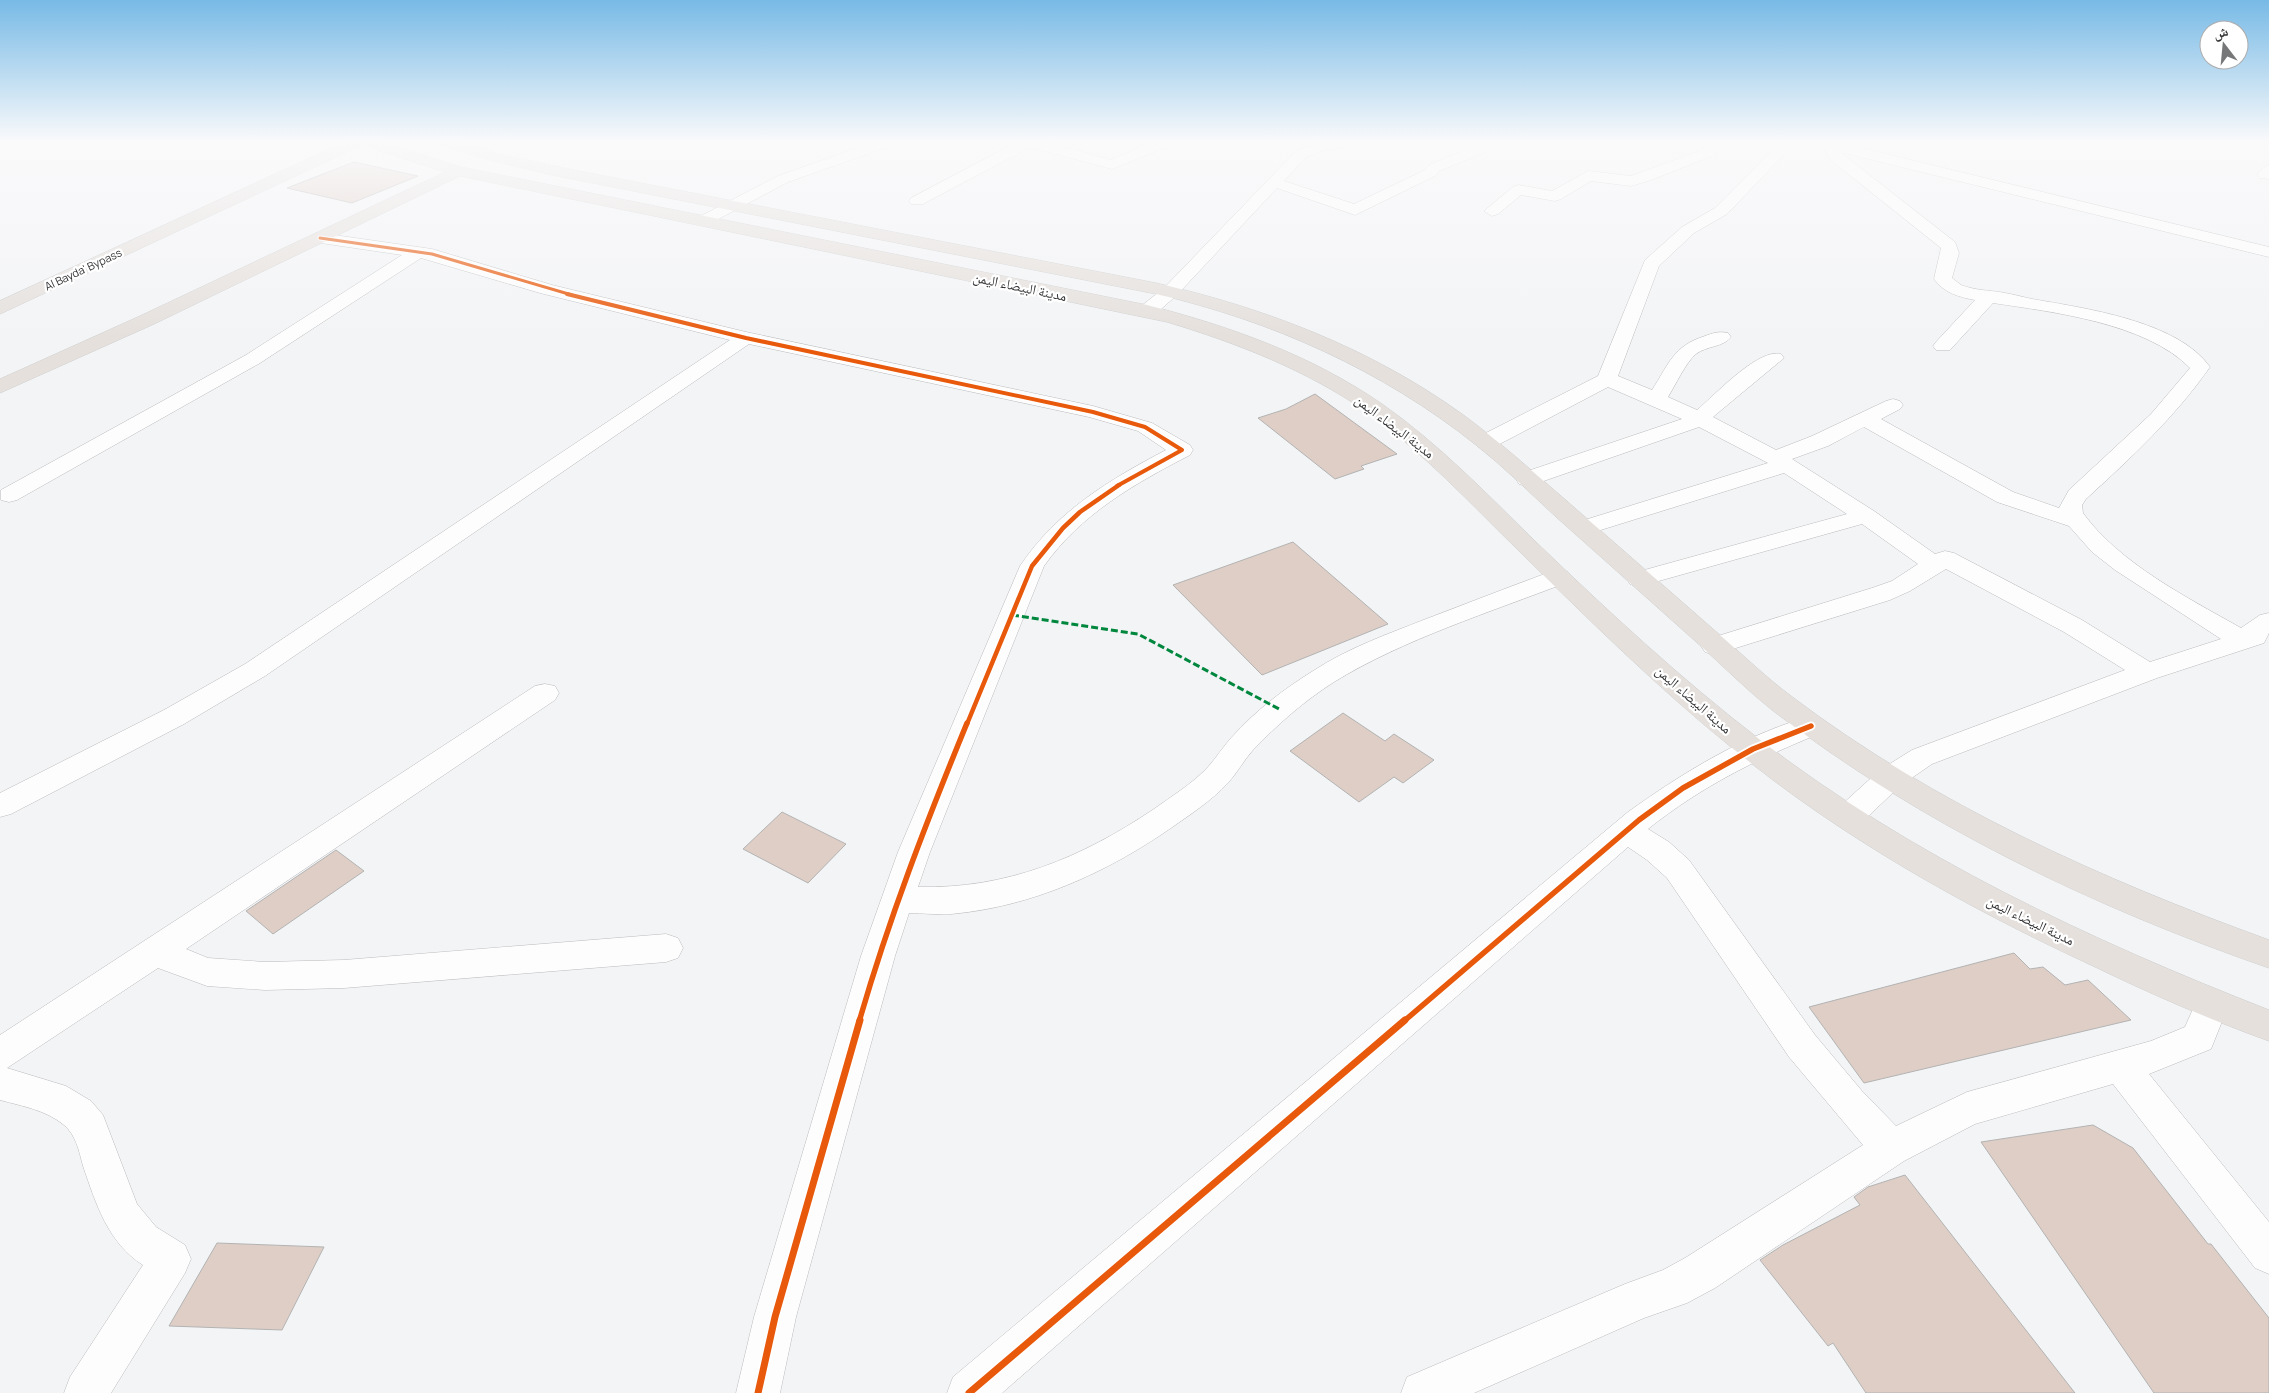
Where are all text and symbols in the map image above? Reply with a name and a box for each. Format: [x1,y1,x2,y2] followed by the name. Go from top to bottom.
[2199,20,2249,70] north arrow
[2211,21,2230,43] text: ش
[42,244,124,293] street label: Al Bayda' Bypass
[971,267,1069,305] street label: مدينة البيضاء اليمن
[1351,390,1439,462] street label: مدينة البيضاء اليمن
[1652,661,1736,737] street label: مدينة البيضاء اليمن
[1984,891,2078,949] street label: مدينة البيضاء اليمن

